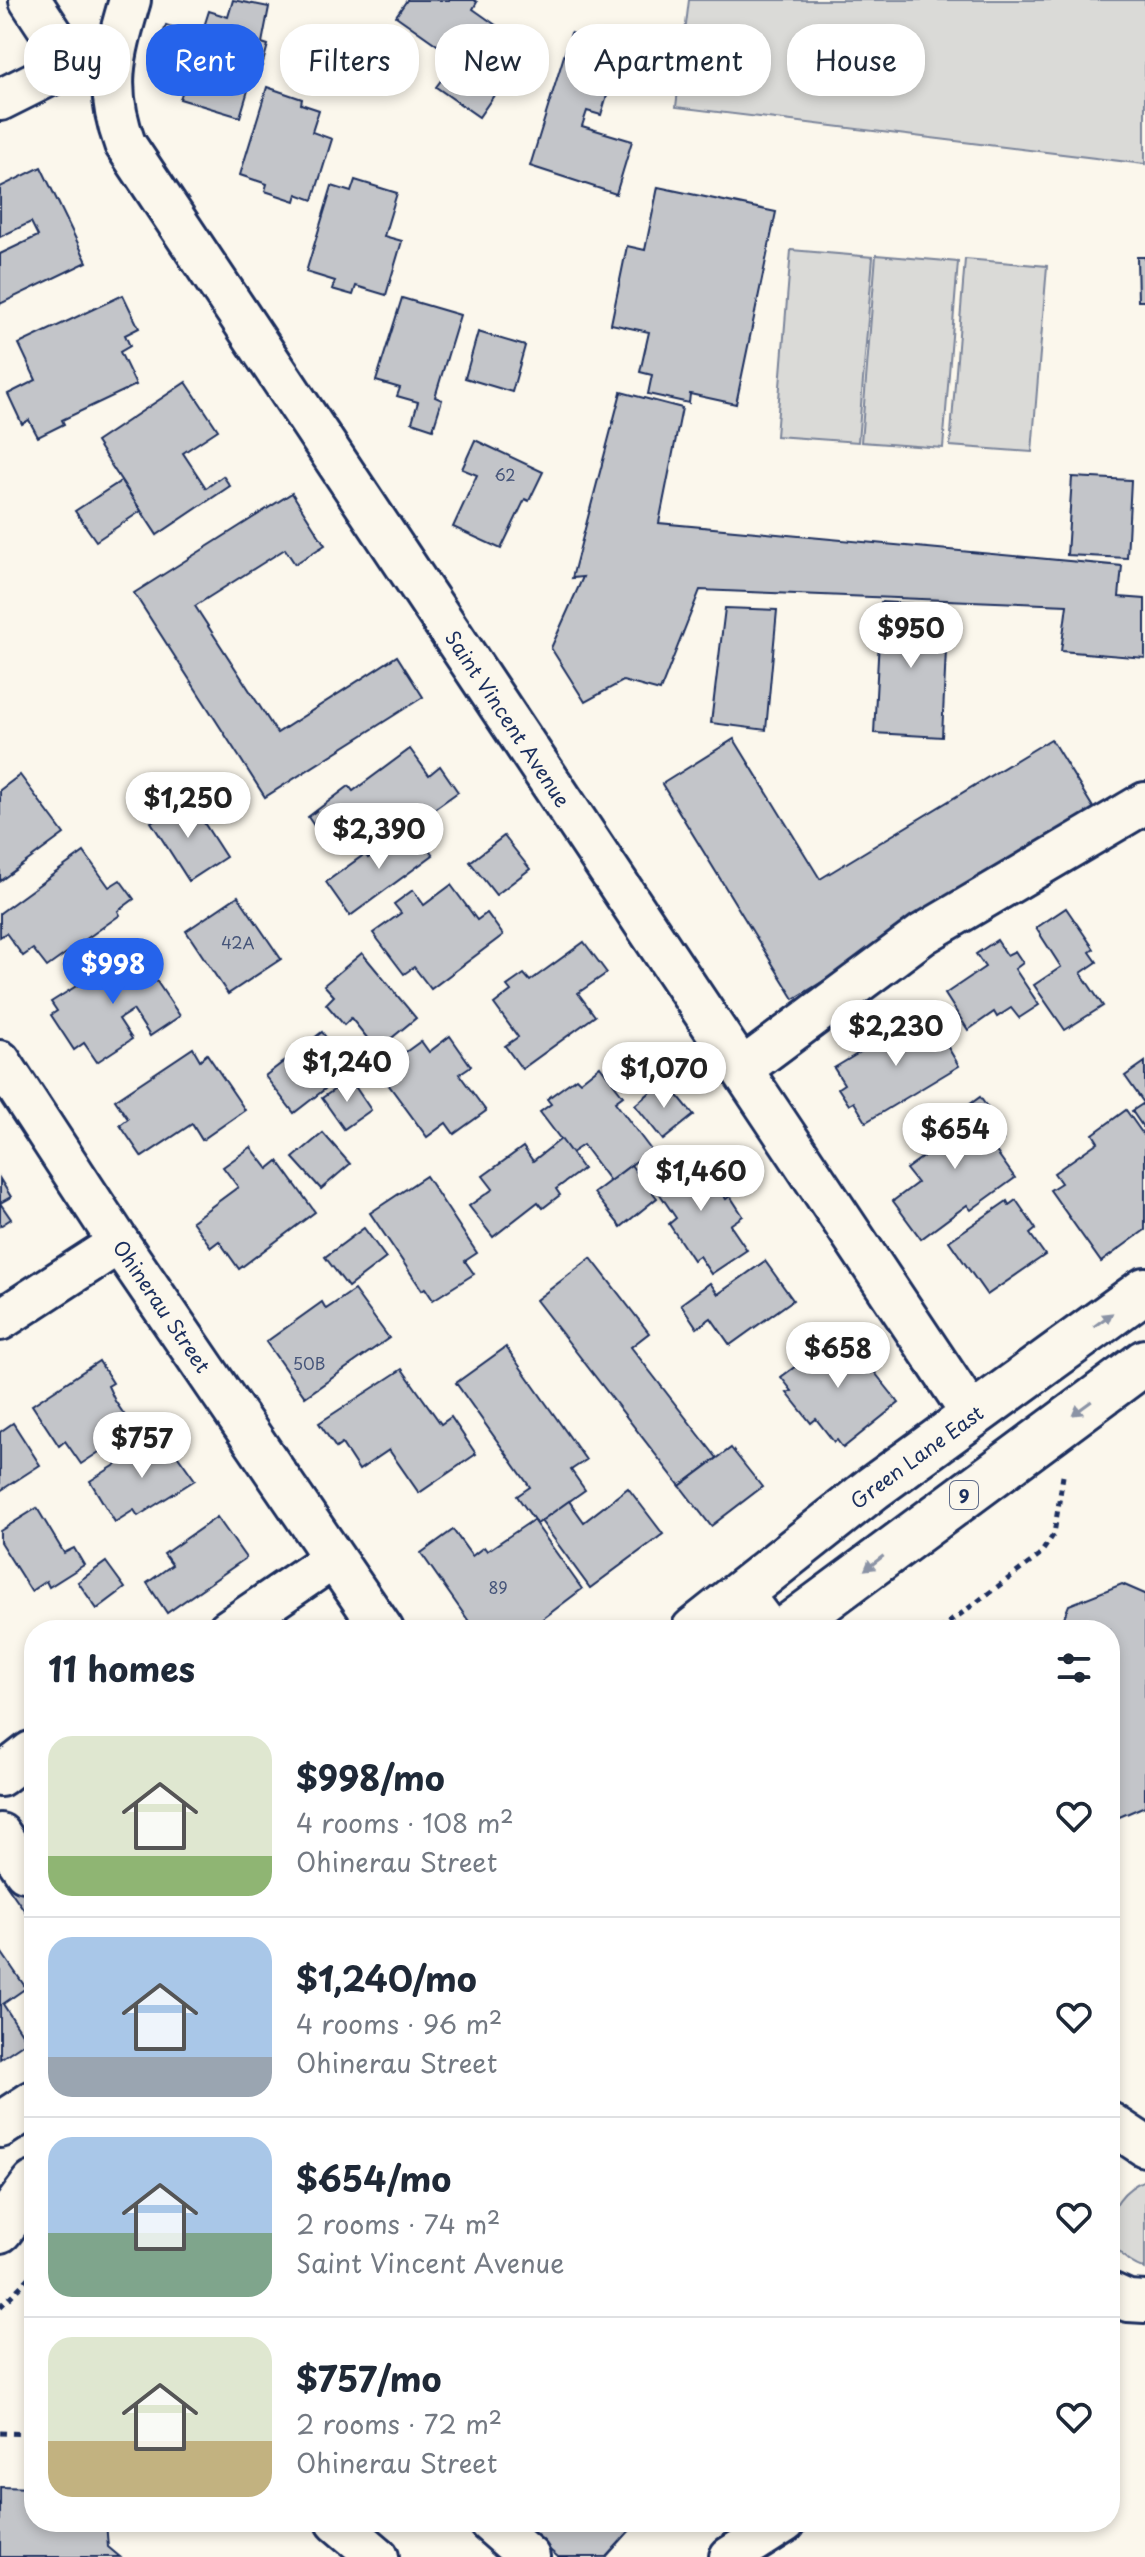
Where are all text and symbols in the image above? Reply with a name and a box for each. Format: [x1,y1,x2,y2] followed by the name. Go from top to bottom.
[24,24,130,96] chip: Buy
[146,24,264,96] chip: Rent
[280,24,419,96] chip: Filters
[435,24,549,96] chip: New
[565,24,771,96] chip: Apartment
[787,24,925,96] chip: House
[494,462,516,486] house number: 62
[864,602,958,670] pin: $950
[877,608,945,647] text: $950
[438,624,578,813] street label: Saint Vincent Avenue
[123,772,253,840] pin: $1,250
[144,778,232,817] text: $1,250
[314,803,444,871] pin: $2,390
[333,809,425,848] text: $2,390
[221,930,255,954] house number: 42A
[66,938,160,1006] pin: $998
[81,944,145,983] text: $998
[831,1000,961,1068] pin: $2,230
[848,1006,944,1045] text: $2,230
[282,1036,412,1104] pin: $1,240
[302,1042,392,1081] text: $1,240
[599,1042,729,1110] pin: $1,070
[620,1048,708,1087] text: $1,070
[908,1103,1002,1171] pin: $654
[920,1109,990,1148] text: $654
[636,1145,766,1213] pin: $1,460
[655,1151,747,1190] text: $1,460
[106,1234,218,1379] street label: Ohinerau Street
[1093,1313,1114,1328] one-way arrow
[791,1322,885,1390] pin: $658
[804,1328,872,1367] text: $658
[293,1351,325,1375] house number: 50B
[843,1398,989,1516] street label: Green Lane East
[1071,1400,1093,1416] one-way arrow
[95,1412,189,1480] pin: $757
[111,1418,173,1457] text: $757
[950,1481,978,1509] road number: 9
[863,1555,884,1570] one-way arrow
[488,1575,508,1599] house number: 89
[48,1642,195,1694] text: 11 homes
[1052,1646,1096,1690] icon: filters
[296,1751,445,1803] text: $998/mo
[112,1768,208,1864] icon: home
[1052,1794,1096,1838] icon: heart
[296,1803,514,1842] text: 4 rooms · 108 m²
[296,1842,497,1881] text: Ohinerau Street
[296,1952,477,2004] text: $1,240/mo
[112,1969,208,2065] icon: home
[1052,1995,1096,2039] icon: heart
[296,2004,502,2043] text: 4 rooms · 96 m²
[296,2043,497,2082] text: Ohinerau Street
[296,2152,451,2204] text: $654/mo
[112,2169,208,2265] icon: home
[1052,2195,1096,2239] icon: heart
[296,2204,500,2243] text: 2 rooms · 74 m²
[296,2243,564,2282] text: Saint Vincent Avenue
[296,2352,441,2404] text: $757/mo
[112,2369,208,2465] icon: home
[1052,2395,1096,2439] icon: heart
[296,2404,502,2443] text: 2 rooms · 72 m²
[296,2443,497,2482] text: Ohinerau Street

